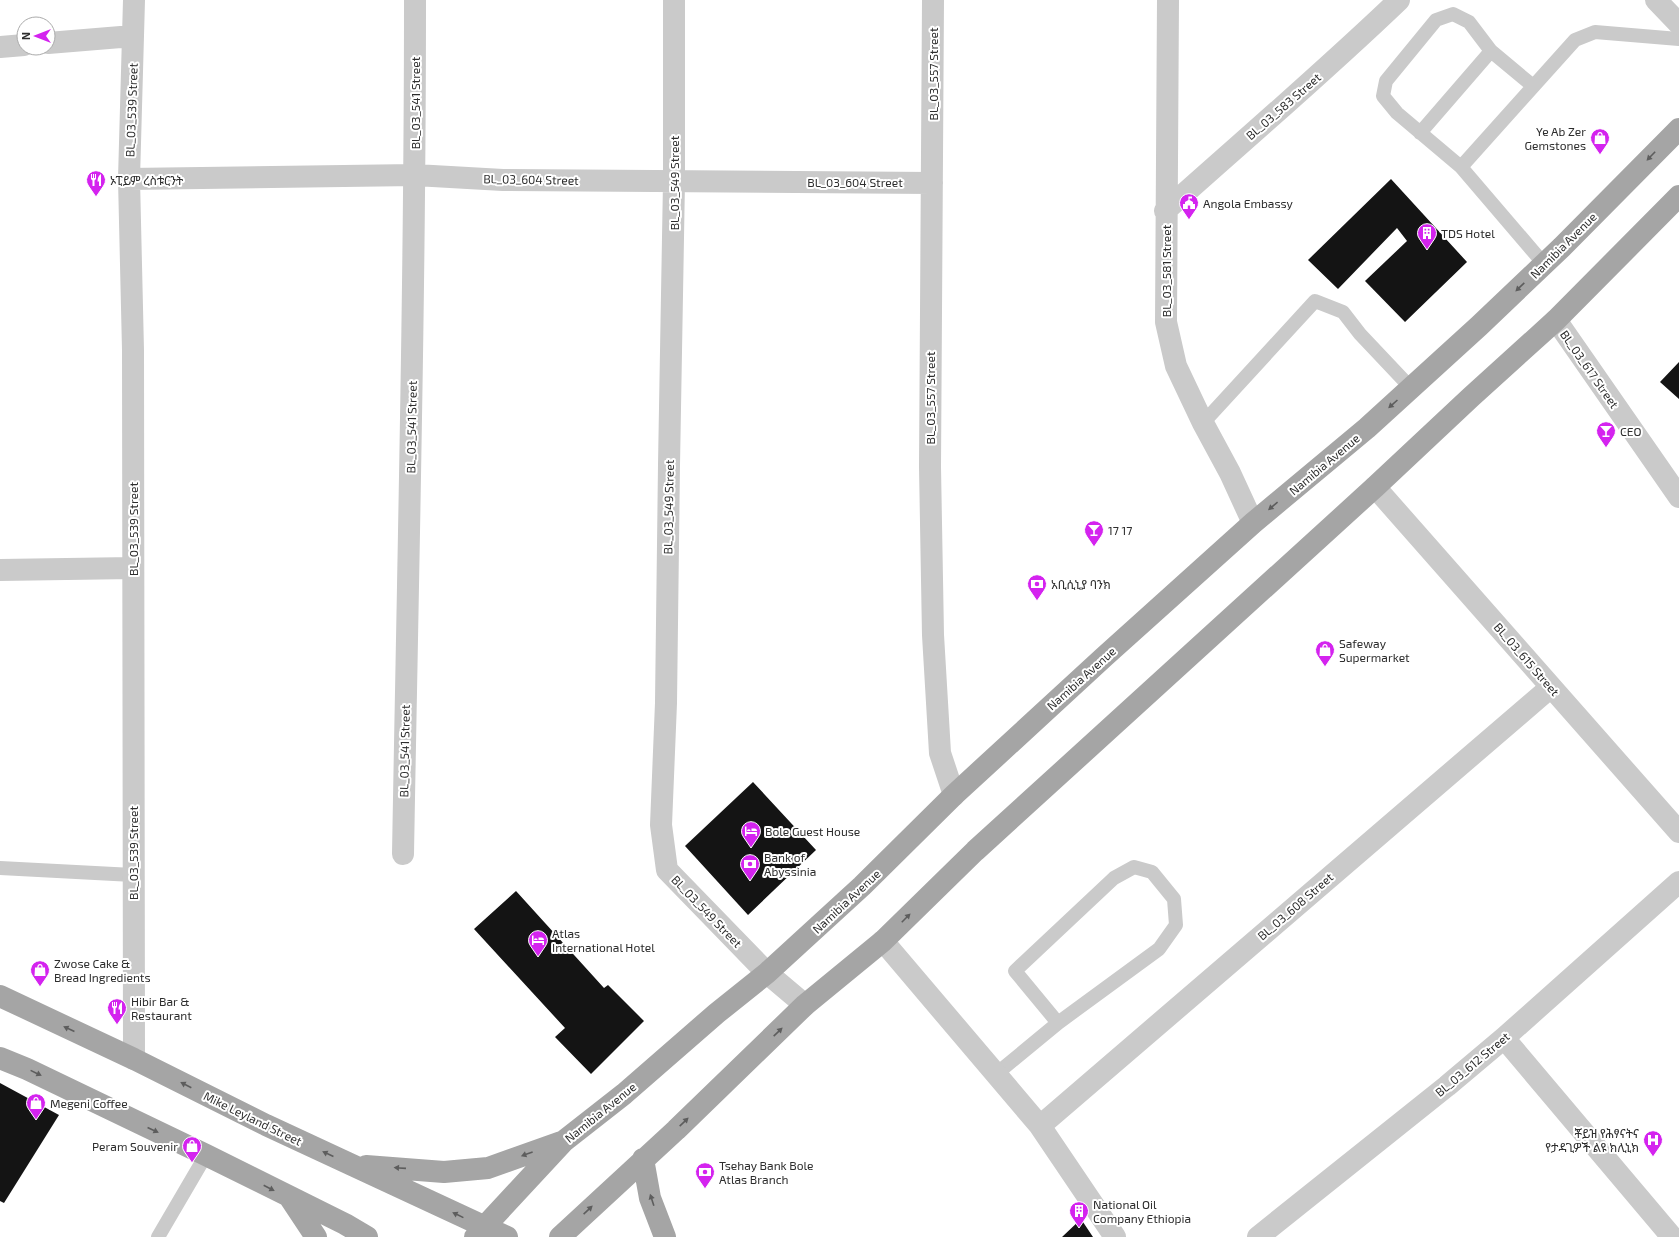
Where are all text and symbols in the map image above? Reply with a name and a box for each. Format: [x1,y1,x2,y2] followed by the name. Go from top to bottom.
[16,16,56,56] north arrow
[926,27,940,121] street label: BL_03_557 Street
[19,32,32,40] text: N
[408,56,422,149] street label: BL_03_541 Street
[122,62,140,157] street label: BL_03_539 Street
[1243,69,1324,142] street label: BL_03_583 Street
[1525,124,1586,152] place label: Ye Ab Zer Gemstones
[1589,127,1611,155] shop icon: Ye Ab Zer Gemstones
[667,135,681,230] street label: BL_03_549 Street
[1646,151,1656,161] one-way arrow
[85,169,107,197] restaurant icon: ኦፒይም ረስቱርንት
[483,171,579,187] street label: BL_03_604 Street
[110,173,184,187] place label: ኦፒይም ረስቱርንት
[807,175,903,189] street label: BL_03_604 Street
[1178,192,1200,220] public building icon: Angola Embassy
[1203,196,1294,210] place label: Angola Embassy
[1527,209,1599,281] street label: Namibia Avenue
[1416,222,1438,250] building icon: TDS Hotel
[1159,224,1173,317] street label: BL_03_581 Street
[1441,226,1495,240] place label: TDS Hotel
[1515,282,1524,291] one-way arrow
[1558,327,1622,411] street label: BL_03_617 Street
[923,351,937,445] street label: BL_03_557 Street
[403,380,419,473] street label: BL_03_541 Street
[1388,399,1398,409] one-way arrow
[1595,420,1617,448] bar icon: CEO
[1620,424,1642,438] place label: CEO
[1286,431,1362,497] street label: Namibia Avenue
[660,459,676,554] street label: BL_03_549 Street
[126,482,140,576] street label: BL_03_539 Street
[1268,502,1278,511] one-way arrow
[1083,519,1105,547] bar icon: 17 17
[1108,523,1133,537] place label: 17 17
[1026,573,1048,601] bank icon: አቢሲኒያ ባንክ
[1051,577,1111,591] place label: አቢሲኒያ ባንክ
[1491,620,1563,699] street label: BL_03_615 Street
[1339,636,1410,664] place label: Safeway Supermarket
[1314,639,1336,667] shop icon: Safeway Supermarket
[1044,644,1118,712] street label: Namibia Avenue
[396,704,412,797] street label: BL_03_541 Street
[126,806,140,900] street label: BL_03_539 Street
[740,820,762,848] hotel icon: Bole Guest House
[765,824,860,838] place label: Bole Guest House
[764,850,816,878] place label: Bank of Abyssinia
[739,853,761,881] bank icon: Bank of Abyssinia
[809,866,883,936] street label: Namibia Avenue
[1254,869,1336,943] street label: BL_03_608 Street
[669,872,745,950] street label: BL_03_549 Street
[901,913,911,923] one-way arrow
[552,926,655,954] place label: Atlas International Hotel
[527,929,549,957] hotel icon: Atlas International Hotel
[54,956,151,984] place label: Zwose Cake & Bread Ingredients
[29,959,51,987] shop icon: Zwose Cake & Bread Ingredients
[131,994,192,1022] place label: Hibir Bar & Restaurant
[106,997,128,1025] restaurant icon: Hibir Bar & Restaurant
[63,1026,74,1032] one-way arrow
[773,1028,782,1037] one-way arrow
[1432,1029,1512,1099] street label: BL_03_612 Street
[30,1070,41,1076] one-way arrow
[562,1079,638,1145] street label: Namibia Avenue
[180,1082,192,1088] one-way arrow
[202,1088,305,1148] street label: Mike Leyland Street
[25,1092,47,1120] shop icon: Megeni Coffee
[50,1096,128,1110] place label: Megeni Coffee
[679,1117,689,1127] one-way arrow
[1545,1126,1639,1154] place label: ቾይዝ የሕፃናትና የታዳጊዎች ልዩ ክሊኒክ
[147,1127,158,1133] one-way arrow
[1642,1129,1664,1157] hospital icon: ቾይዝ የሕፃናትና የታዳጊዎች ልዩ ክሊኒክ
[181,1135,203,1163] shop icon: Peram Souvenir
[92,1139,178,1153] place label: Peram Souvenir
[323,1151,334,1157] one-way arrow
[520,1151,532,1157] one-way arrow
[719,1158,814,1186] place label: Tsehay Bank Bole Atlas Branch
[694,1161,716,1189] bank icon: Tsehay Bank Bole Atlas Branch
[394,1165,406,1172] one-way arrow
[263,1184,275,1191] one-way arrow
[649,1194,655,1206] one-way arrow
[1093,1197,1191,1225] place label: National Oil Company Ethiopia
[1068,1200,1090,1228] building icon: National Oil Company Ethiopia
[583,1206,594,1215] one-way arrow
[453,1212,464,1218] one-way arrow

